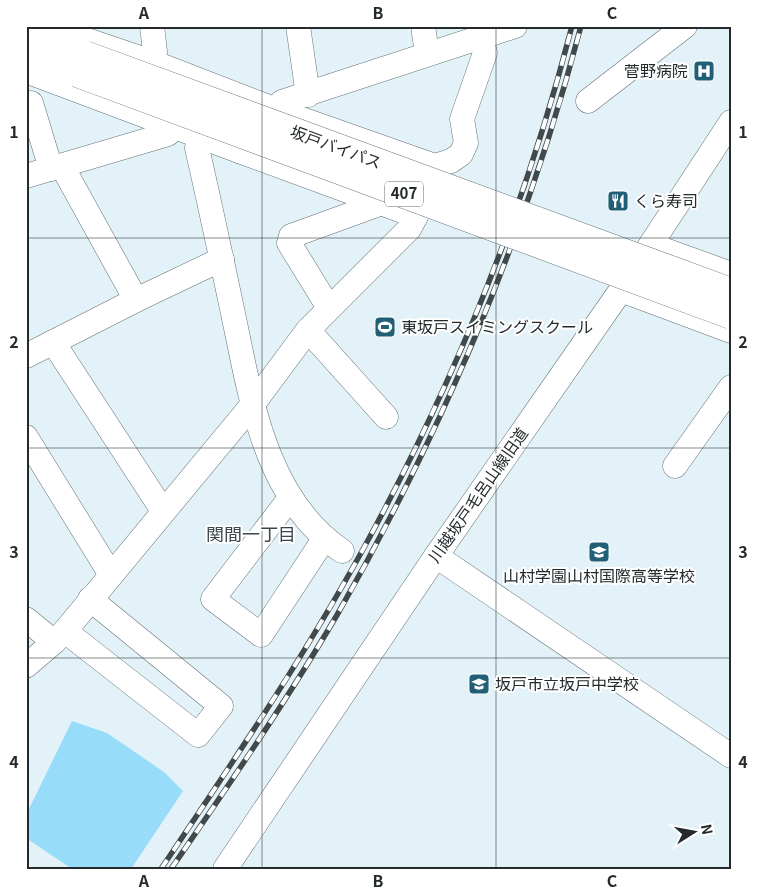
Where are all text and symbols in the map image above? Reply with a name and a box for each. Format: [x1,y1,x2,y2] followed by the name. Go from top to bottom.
[138,0,150,24] text: A
[373,0,384,24] text: B
[607,0,618,24] text: C
[624,58,688,82] place label: 菅野病院
[692,59,716,83] hospital icon: 菅野病院
[287,118,385,174] street label: 坂戸バイパス
[9,119,19,143] text: 1
[738,119,748,143] text: 1
[385,182,423,206] road number: 407
[634,188,698,212] place label: くら寿司
[606,189,630,213] restaurant icon: くら寿司
[401,314,593,338] place label: 東坂戸スイミングスクール
[373,315,397,339] sports icon: 東坂戸スイミングスクール
[9,329,19,353] text: 2
[738,329,748,353] text: 2
[421,422,533,567] street label: 川越坂戸毛呂山線旧道
[206,520,296,546] district label: 関間一丁目
[9,539,19,563] text: 3
[738,539,748,563] text: 3
[587,540,611,564] school or university icon: 山村学園山村国際高等学校
[503,563,695,587] place label: 山村学園山村国際高等学校
[495,671,639,695] place label: 坂戸市立坂戸中学校
[467,672,491,696] school or university icon: 坂戸市立坂戸中学校
[9,749,19,773] text: 4
[738,749,748,773] text: 4
[670,808,720,858] north arrow
[697,822,719,836] text: N
[138,868,150,892] text: A
[373,868,384,892] text: B
[607,868,618,892] text: C

